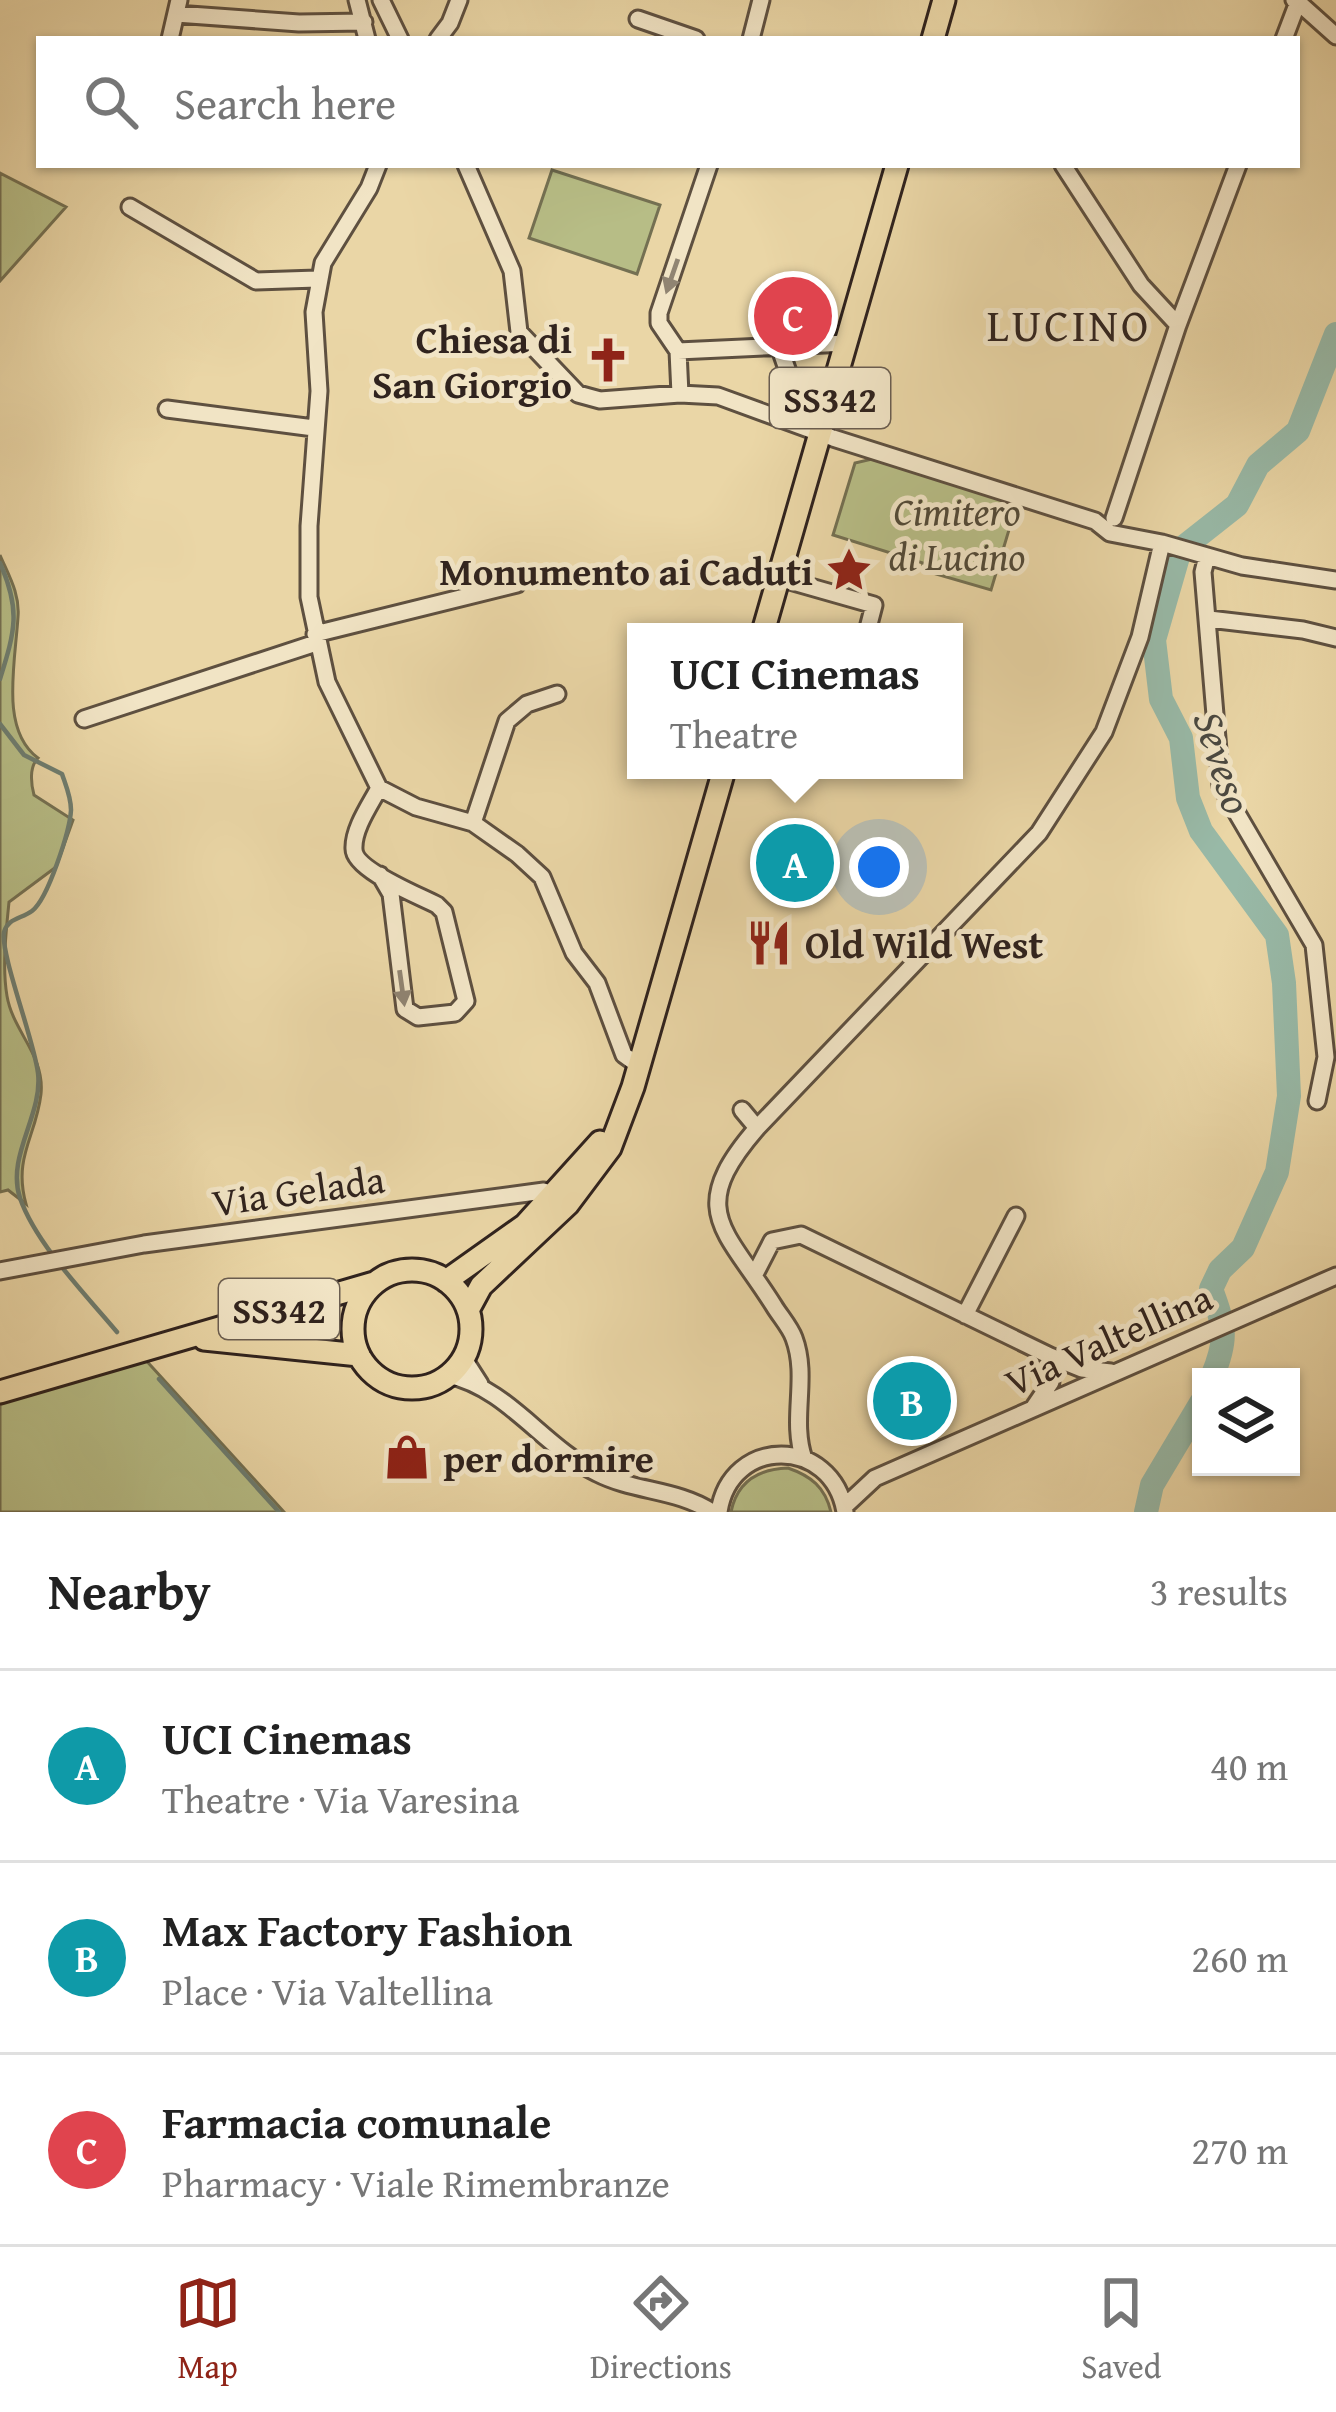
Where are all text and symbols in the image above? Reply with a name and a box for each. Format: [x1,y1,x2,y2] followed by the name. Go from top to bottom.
[36,36,1300,168] search box
[78,69,144,135] icon: search
[174,70,396,135] text: Search here
[661,258,680,295] one-way arrow
[754,271,832,361] pin: C
[987,292,1151,357] district label: LUCINO
[372,310,572,412] place label: Chiesa di San Giorgio
[583,335,633,385] church icon: Chiesa di San Giorgio
[770,368,890,428] road number: SS342
[889,482,1025,584] park label: Cimitero di Lucino
[439,542,813,599] place label: Monumento ai Caduti
[824,545,874,595] place icon: Monumento ai Caduti
[627,623,963,779] popup
[670,640,920,705] text: UCI Cinemas
[1179,703,1269,821] water label: Seveso
[670,705,798,762] text: Theatre
[756,818,834,908] pin: A
[849,837,909,897] your location
[805,915,1043,972] place label: Old Wild West
[744,918,794,968] restaurant icon: Old Wild West
[393,970,412,1007] one-way arrow
[208,1150,388,1230] street label: Via Gelada
[995,1268,1221,1410] street label: Via Valtellina
[219,1279,339,1339] road number: SS342
[873,1356,951,1446] pin: B
[1192,1368,1300,1476] map controls
[1192,1368,1300,1476] button: layers
[443,1429,654,1486] place label: per dormire
[382,1432,432,1482] shop icon: per dormire
[48,1553,211,1628] text: Nearby
[1150,1562,1288,1619] text: 3 results
[162,1705,412,1770] text: UCI Cinemas
[75,1737,99,1794] text: A
[1210,1737,1288,1794] text: 40 m
[162,1770,519,1827] text: Theatre · Via Varesina
[162,1897,572,1962] text: Max Factory Fashion
[75,1929,99,1986] text: B
[1191,1929,1288,1986] text: 260 m
[162,1962,493,2019] text: Place · Via Valtellina
[162,2089,551,2154] text: Farmacia comunale
[76,2121,98,2178] text: C
[1191,2121,1288,2178] text: 270 m
[162,2154,670,2211] text: Pharmacy · Viale Rimembranze
[175,2270,241,2390] tab: Map
[590,2270,732,2390] tab: Directions
[1081,2270,1161,2390] tab: Saved

